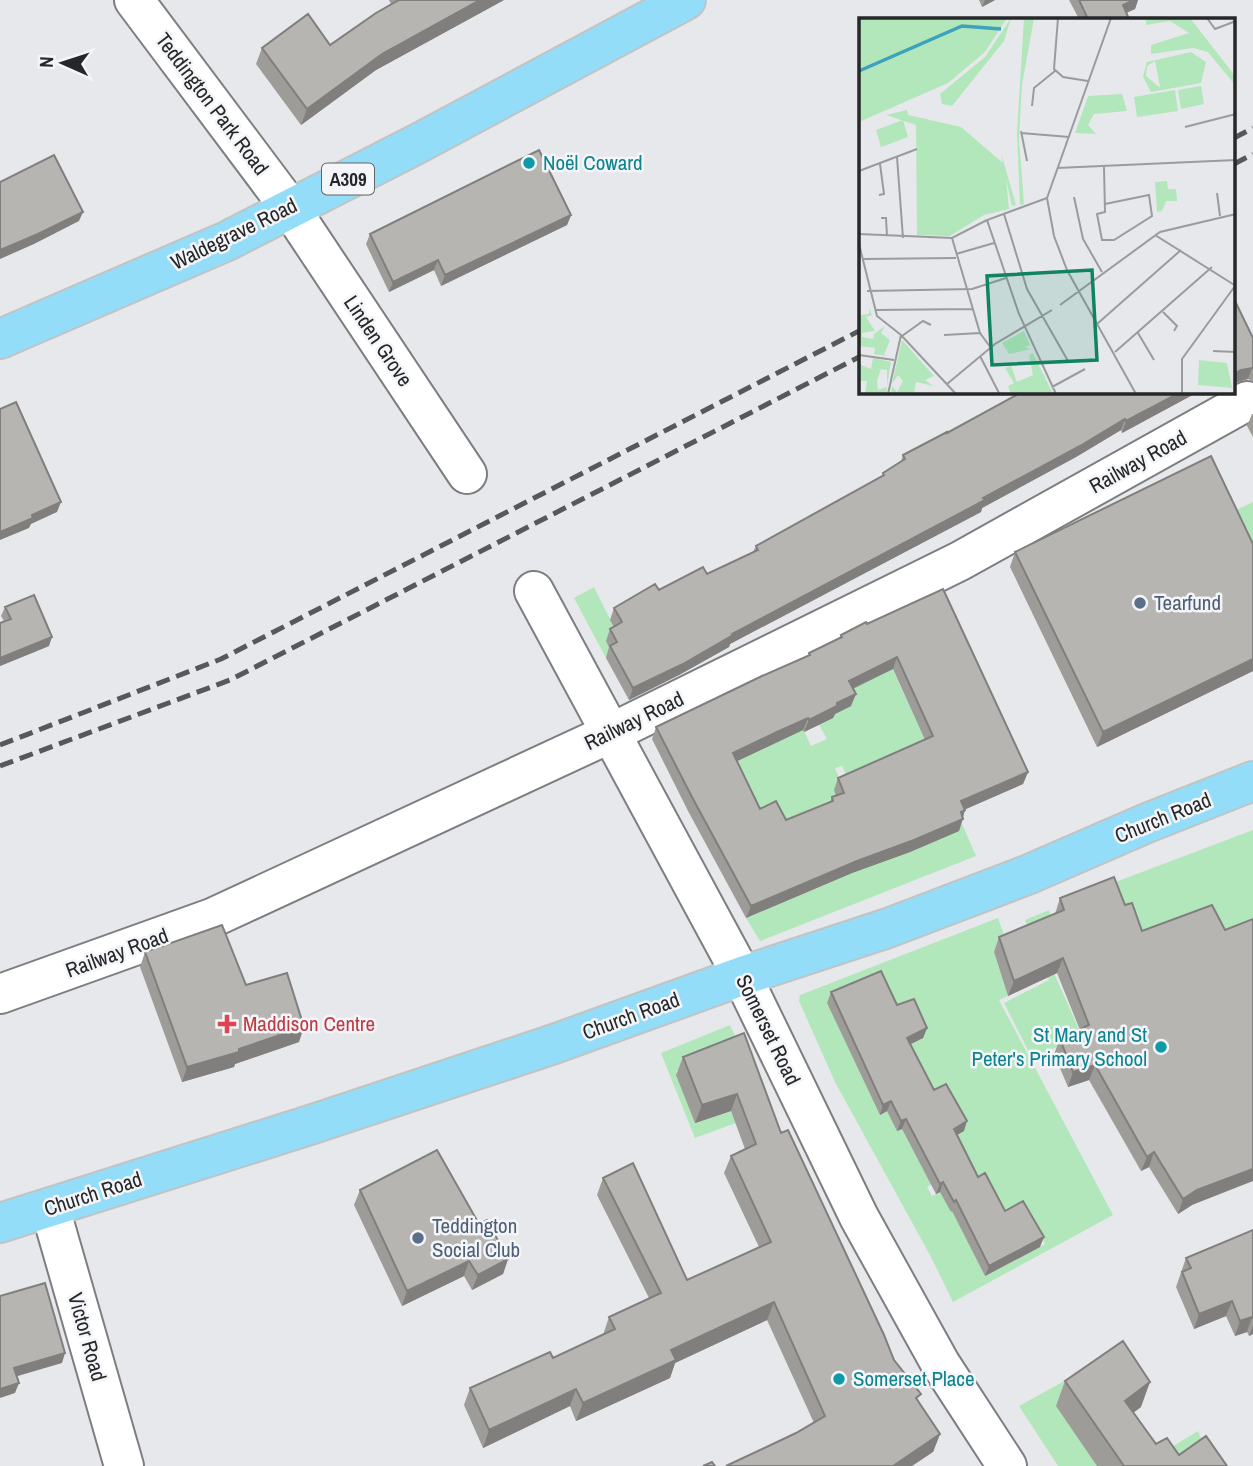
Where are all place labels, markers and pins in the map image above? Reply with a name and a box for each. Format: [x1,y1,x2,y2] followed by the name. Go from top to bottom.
[543,148,643,177] place label: Noël Coward
[521,155,537,171] marker: Noël Coward
[1154,588,1221,617] place label: Tearfund
[1132,595,1148,611] marker: Tearfund
[243,1009,375,1038] place label: Maddison Centre
[217,1014,237,1034] marker: Maddison Centre
[971,1020,1147,1073] place label: St Mary and St Peter's Primary School
[1153,1039,1169,1055] marker: St Mary and St Peter's Primary School
[432,1211,520,1264] place label: Teddington Social Club
[410,1230,426,1246] marker: Teddington Social Club
[853,1364,975,1393] place label: Somerset Place
[831,1371,847,1387] marker: Somerset Place

